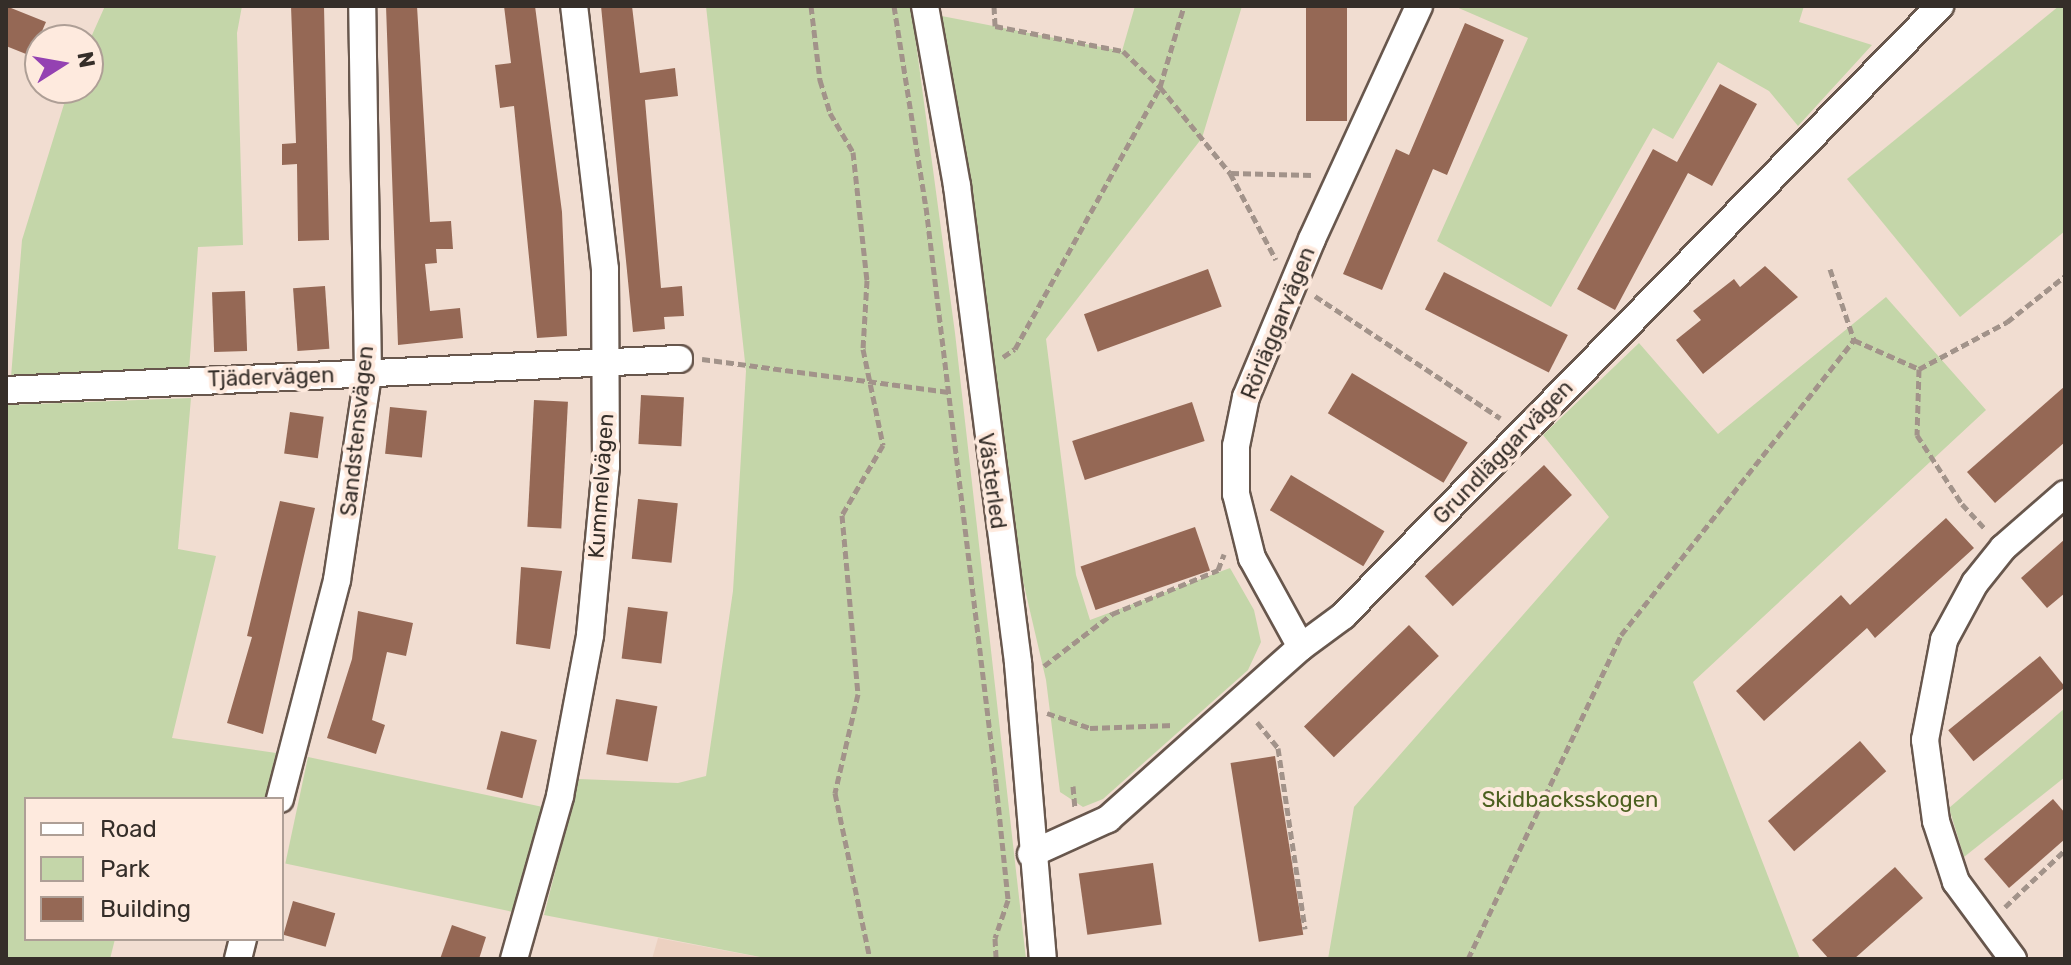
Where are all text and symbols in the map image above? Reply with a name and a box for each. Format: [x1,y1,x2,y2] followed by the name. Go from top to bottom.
[24,24,104,104] north arrow
[71,49,101,70] text: N
[1235,243,1321,403] street label: Rörläggarvägen
[335,344,379,518] street label: Sandstensvägen
[207,362,335,392] street label: Tjädervägen
[1428,375,1578,529] street label: Grundläggarvägen
[583,413,619,559] street label: Kummelvägen
[972,431,1012,531] street label: Västerled
[1482,787,1658,813] park label: Skidbacksskogen
[24,797,284,941] legend
[100,815,157,843] text: Road
[100,855,150,883] text: Park
[100,895,191,923] text: Building

